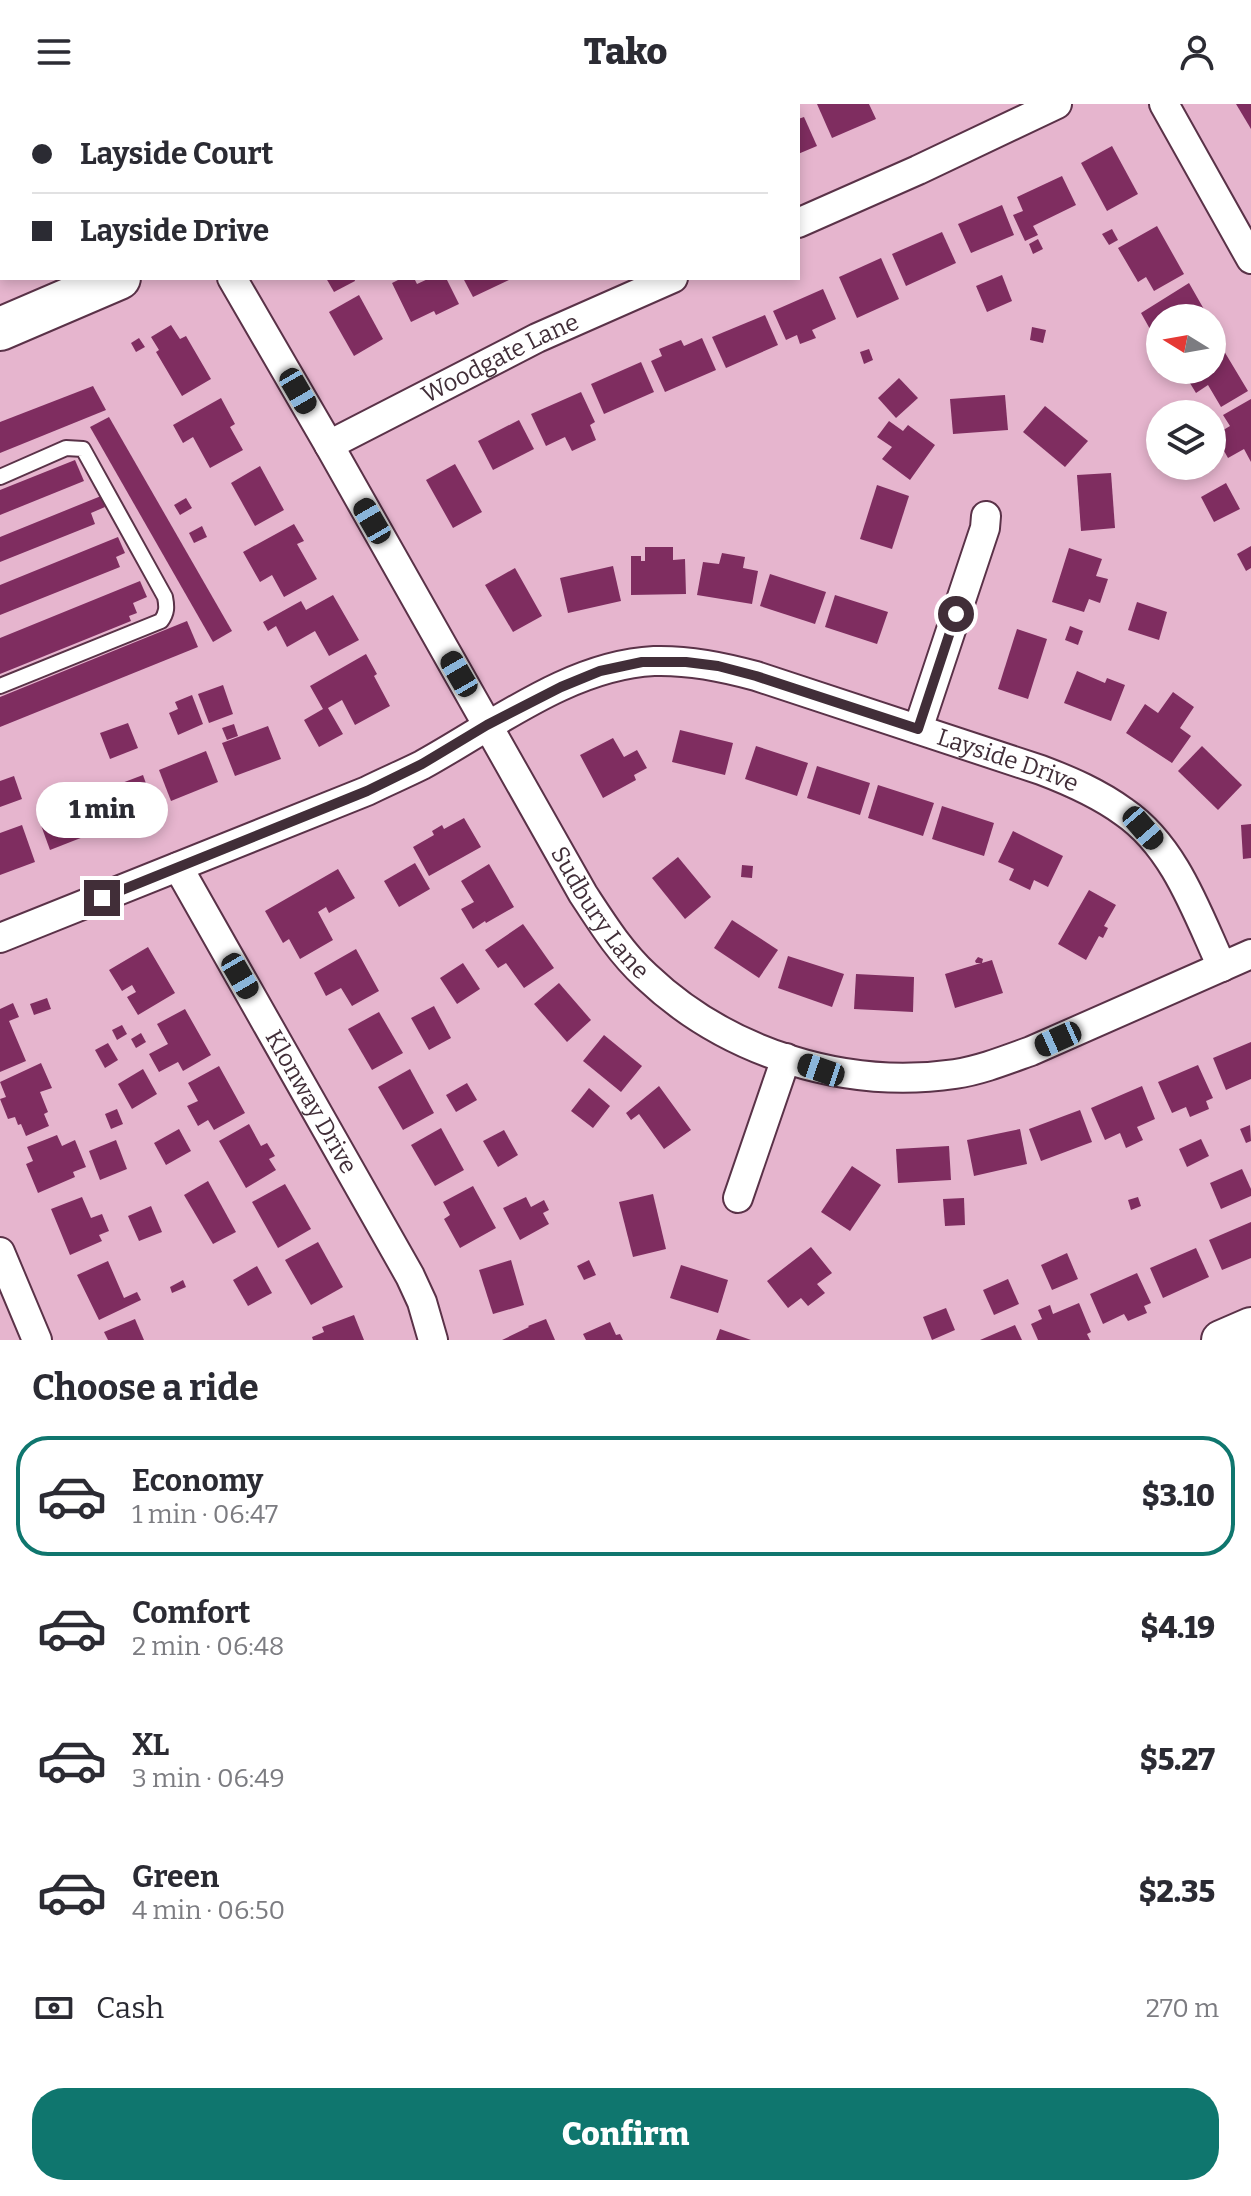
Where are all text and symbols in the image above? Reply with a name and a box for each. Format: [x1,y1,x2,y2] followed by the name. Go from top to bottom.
[32,30,76,74] icon: menu
[584,30,667,74] text: Tako
[1175,30,1219,74] icon: person
[80,136,273,172] text: Layside Court
[80,213,269,249] text: Layside Drive
[1146,304,1226,384] north arrow
[1146,304,1226,480] map controls
[417,307,583,409] street label: Woodgate Lane
[276,364,320,418] car
[1146,400,1226,480] button: layers
[350,494,394,548] car
[938,596,974,632] route start
[437,647,481,701] car
[934,723,1083,798] street label: Layside Drive
[36,782,168,838] callout: 1 min
[69,794,135,825] text: 1 min
[1118,802,1168,854] car
[545,842,655,985] street label: Sudbury Lane
[84,880,120,916] route end
[218,949,262,1003] car
[1031,1018,1085,1060] car
[260,1025,363,1178] street label: Klonway Drive
[794,1051,848,1089] car
[32,1366,259,1410] text: Choose a ride
[36,1460,108,1532] icon: car
[132,1463,263,1499] text: Economy
[1142,1478,1215,1514] text: $3.10
[132,1499,278,1530] text: 1 min · 06:47
[36,1592,108,1664] icon: car
[132,1595,250,1631] text: Comfort
[1140,1610,1215,1646] text: $4.19
[132,1631,284,1662] text: 2 min · 06:48
[36,1724,108,1796] icon: car
[132,1727,169,1763] text: XL
[1140,1742,1215,1778] text: $5.27
[132,1763,285,1794] text: 3 min · 06:49
[36,1856,108,1928] icon: car
[132,1859,219,1895] text: Green
[1139,1874,1215,1910] text: $2.35
[132,1895,285,1926] text: 4 min · 06:50
[32,1986,76,2030] icon: cash
[96,1990,164,2026] text: Cash
[1146,1993,1219,2024] text: 270 m
[32,2088,1219,2180] button: Confirm

